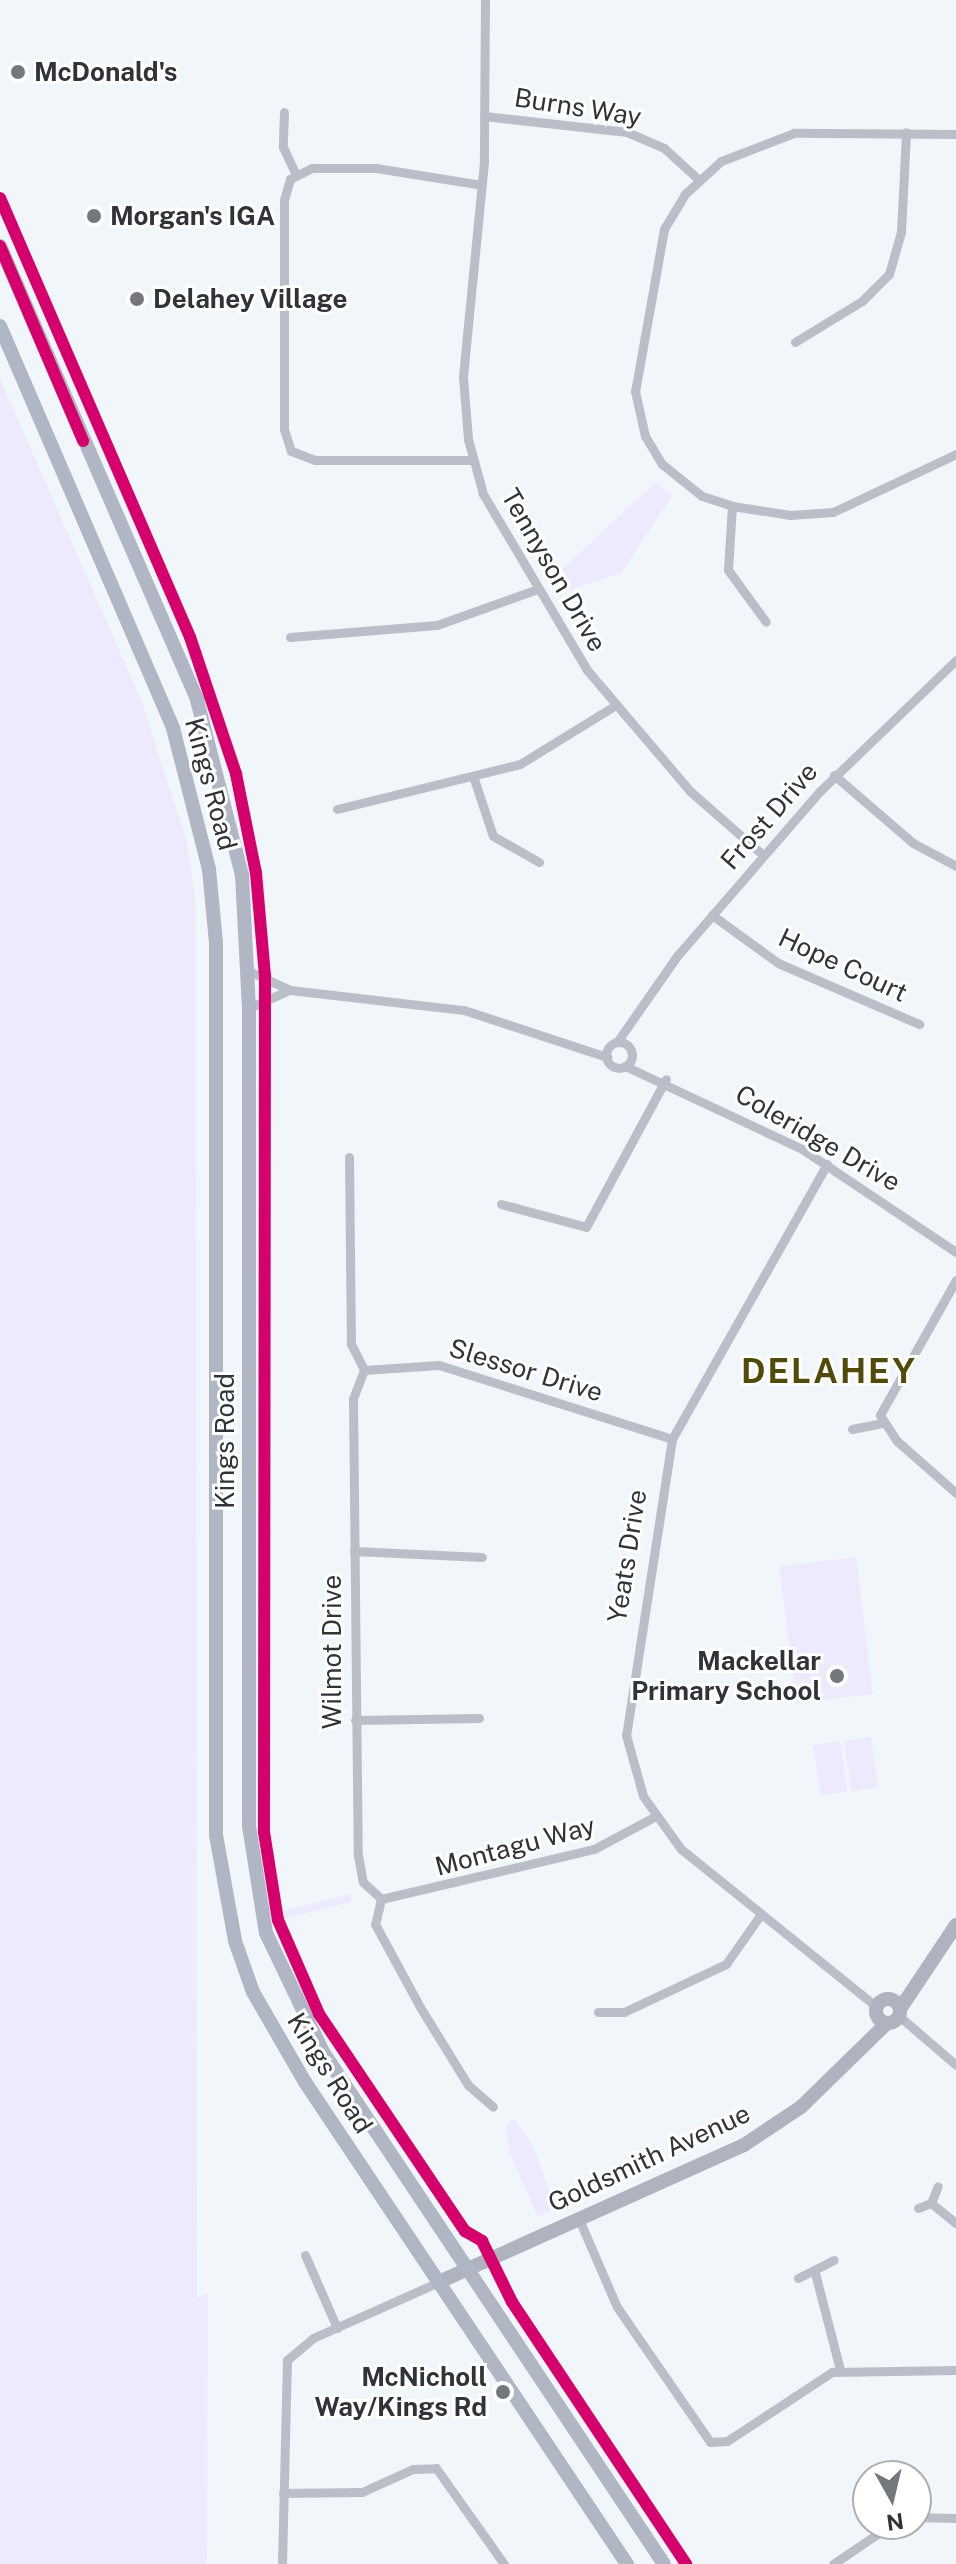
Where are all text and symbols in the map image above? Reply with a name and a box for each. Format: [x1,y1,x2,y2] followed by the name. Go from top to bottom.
[34,56,177,88] place label: McDonald's
[9,63,27,81] marker: McDonald's
[512,82,644,132] street label: Burns Way
[110,200,275,232] place label: Morgan's IGA
[85,207,103,225] marker: Morgan's IGA
[153,283,348,315] place label: Delahey Village
[128,290,146,308] marker: Delahey Village
[495,483,613,657] street label: Tennyson Drive
[178,714,244,854] street label: Kings Road
[714,756,824,876] street label: Frost Drive
[774,922,912,1008] street label: Hope Court
[730,1078,906,1198] street label: Coleridge Drive
[445,1332,607,1408] street label: Slessor Drive
[741,1352,917,1392] district label: DELAHEY
[209,1373,241,1509] street label: Kings Road
[601,1487,653,1625] street label: Yeats Drive
[316,1575,348,1729] street label: Wilmot Drive
[631,1645,821,1706] place label: Mackellar Primary School
[828,1667,846,1685] marker: Mackellar Primary School
[431,1810,599,1882] street label: Montagu Way
[281,2007,379,2139] street label: Kings Road
[543,2098,755,2218] street label: Goldsmith Avenue
[314,2361,487,2422] place label: McNicholl Way/Kings Rd
[494,2383,512,2401] marker: McNicholl Way/Kings Rd
[852,2460,932,2540] north arrow
[885,2508,905,2536] text: N

